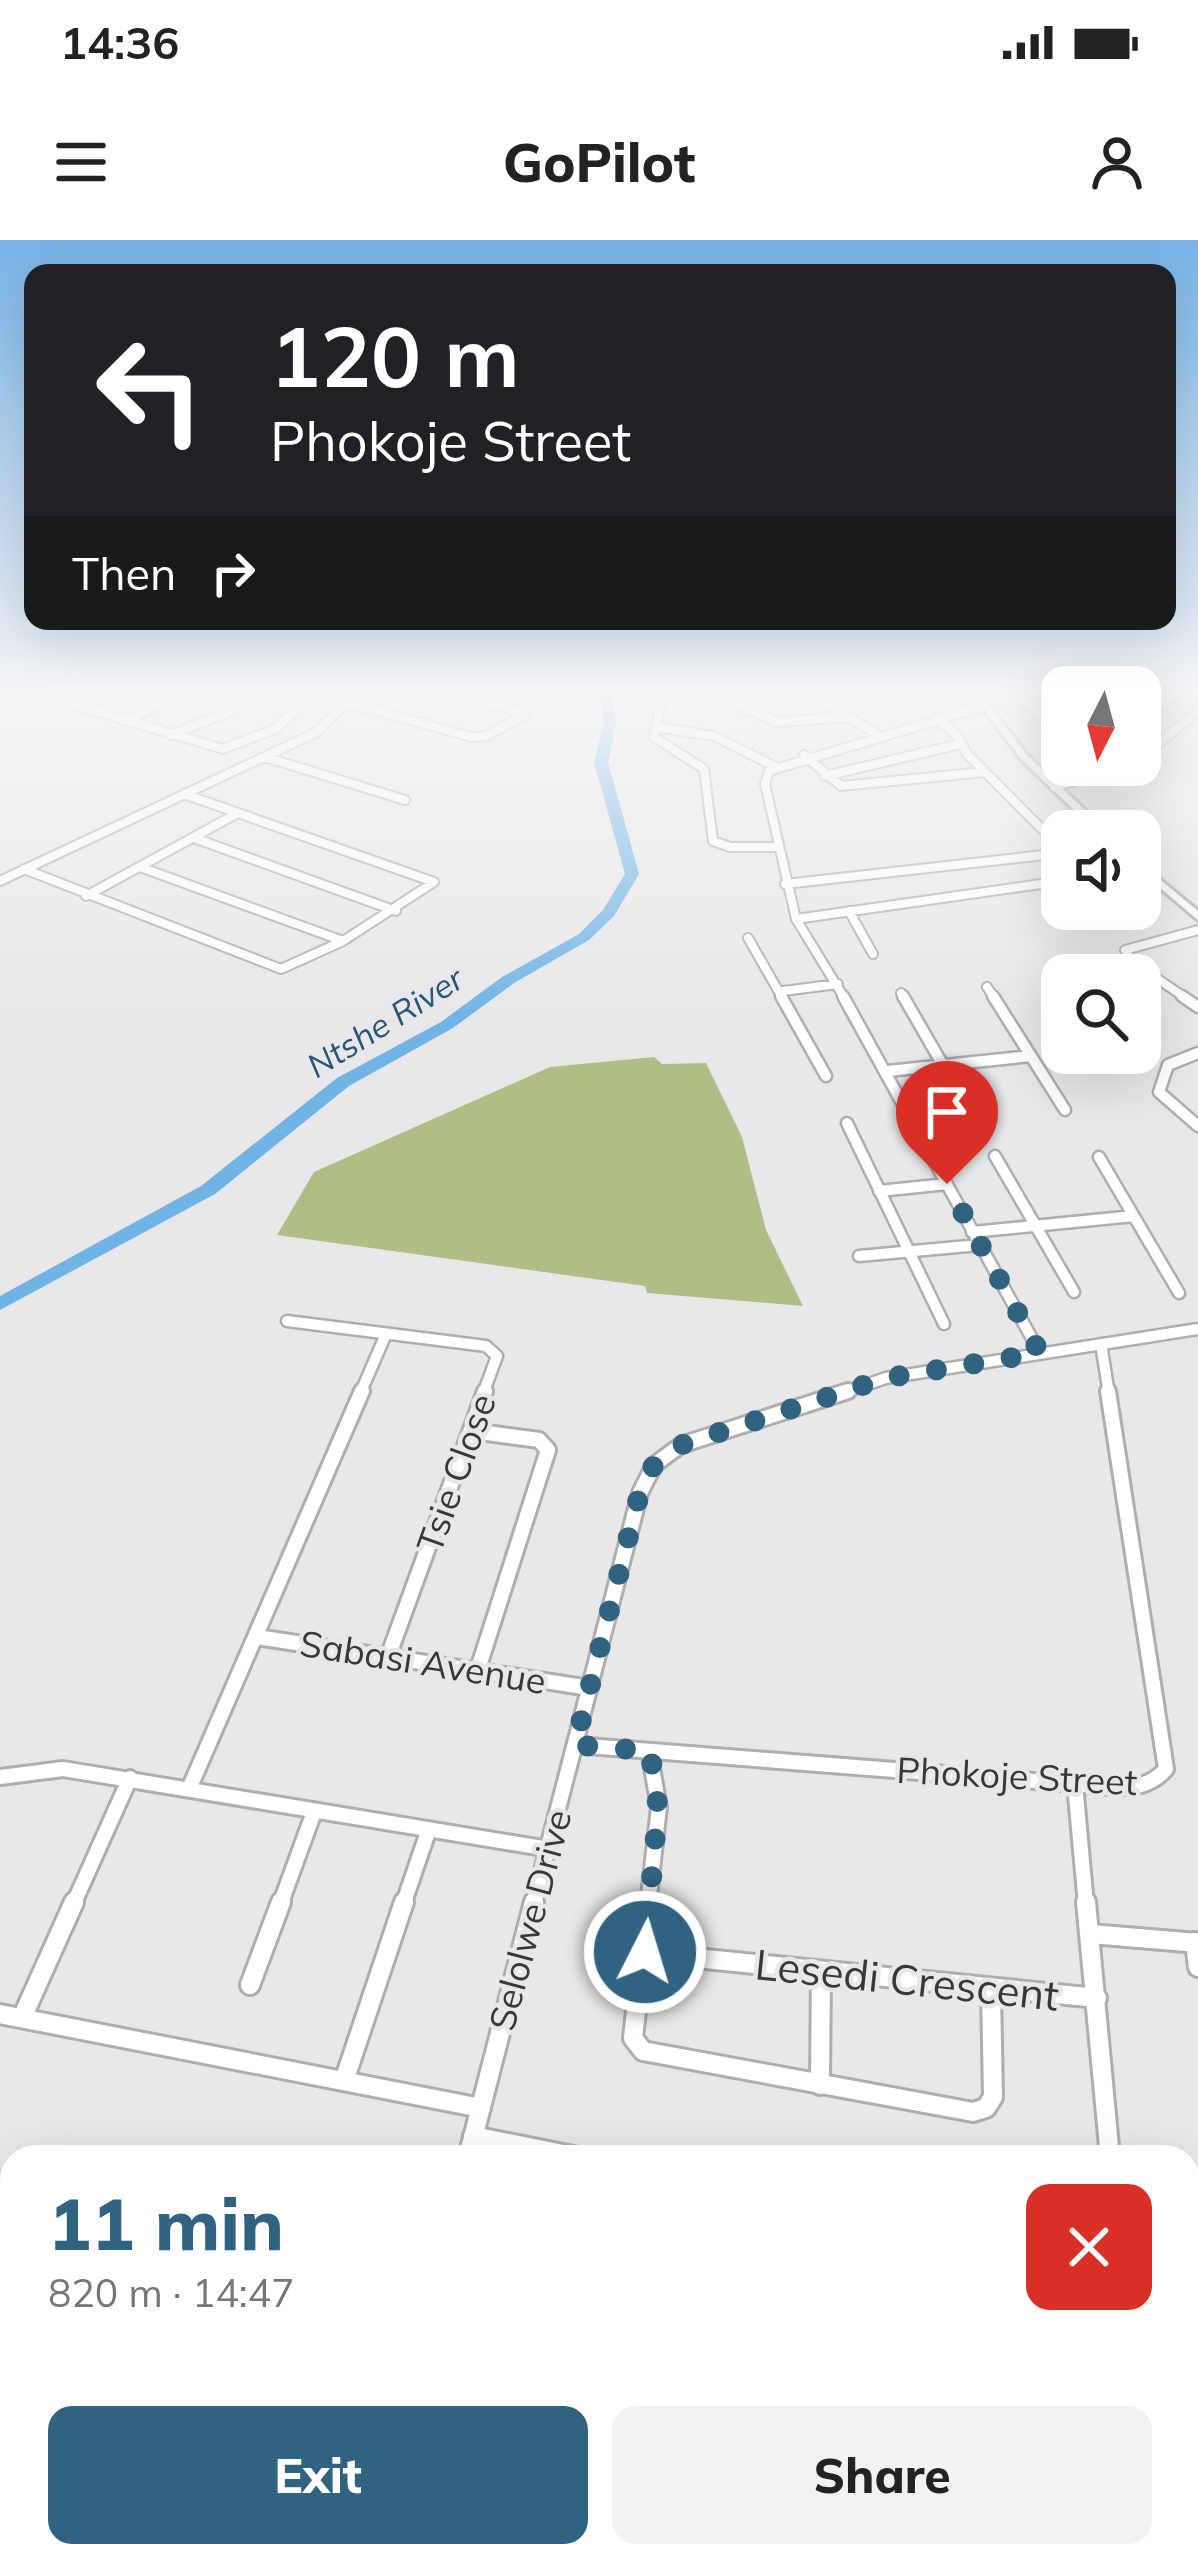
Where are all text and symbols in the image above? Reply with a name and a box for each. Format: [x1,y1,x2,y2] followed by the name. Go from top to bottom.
[60,14,179,70] text: 14:36
[503,128,695,196] text: GoPilot
[48,129,114,195] icon: menu
[1084,129,1150,195] icon: person
[270,303,520,408] text: 120 m
[72,312,228,468] icon: left
[270,407,631,475] text: Phokoje Street
[200,540,266,606] icon: right
[72,545,176,601] text: Then
[1041,666,1161,786] north arrow
[1041,666,1161,1074] map controls
[1041,810,1161,930] button: sound
[1041,954,1161,1074] button: search
[299,956,472,1086] water label: Ntshe River
[896,1061,998,1184] pin
[914,1079,980,1145] icon: arrive
[406,1387,505,1558] street label: Tsie Close
[297,1620,549,1703] street label: Sabasi Avenue
[896,1747,1138,1804] street label: Phokoje Street
[478,1805,581,2035] street label: Selolwe Drive
[582,1889,708,2015] position arrow
[752,1937,1062,2022] street label: Lesedi Crescent
[48,2178,284,2268] text: 11 min
[1026,2184,1152,2310] button: close
[48,2268,294,2317] text: 820 m · 14:47
[48,2406,588,2544] button: Exit
[612,2406,1152,2544] button: Share

